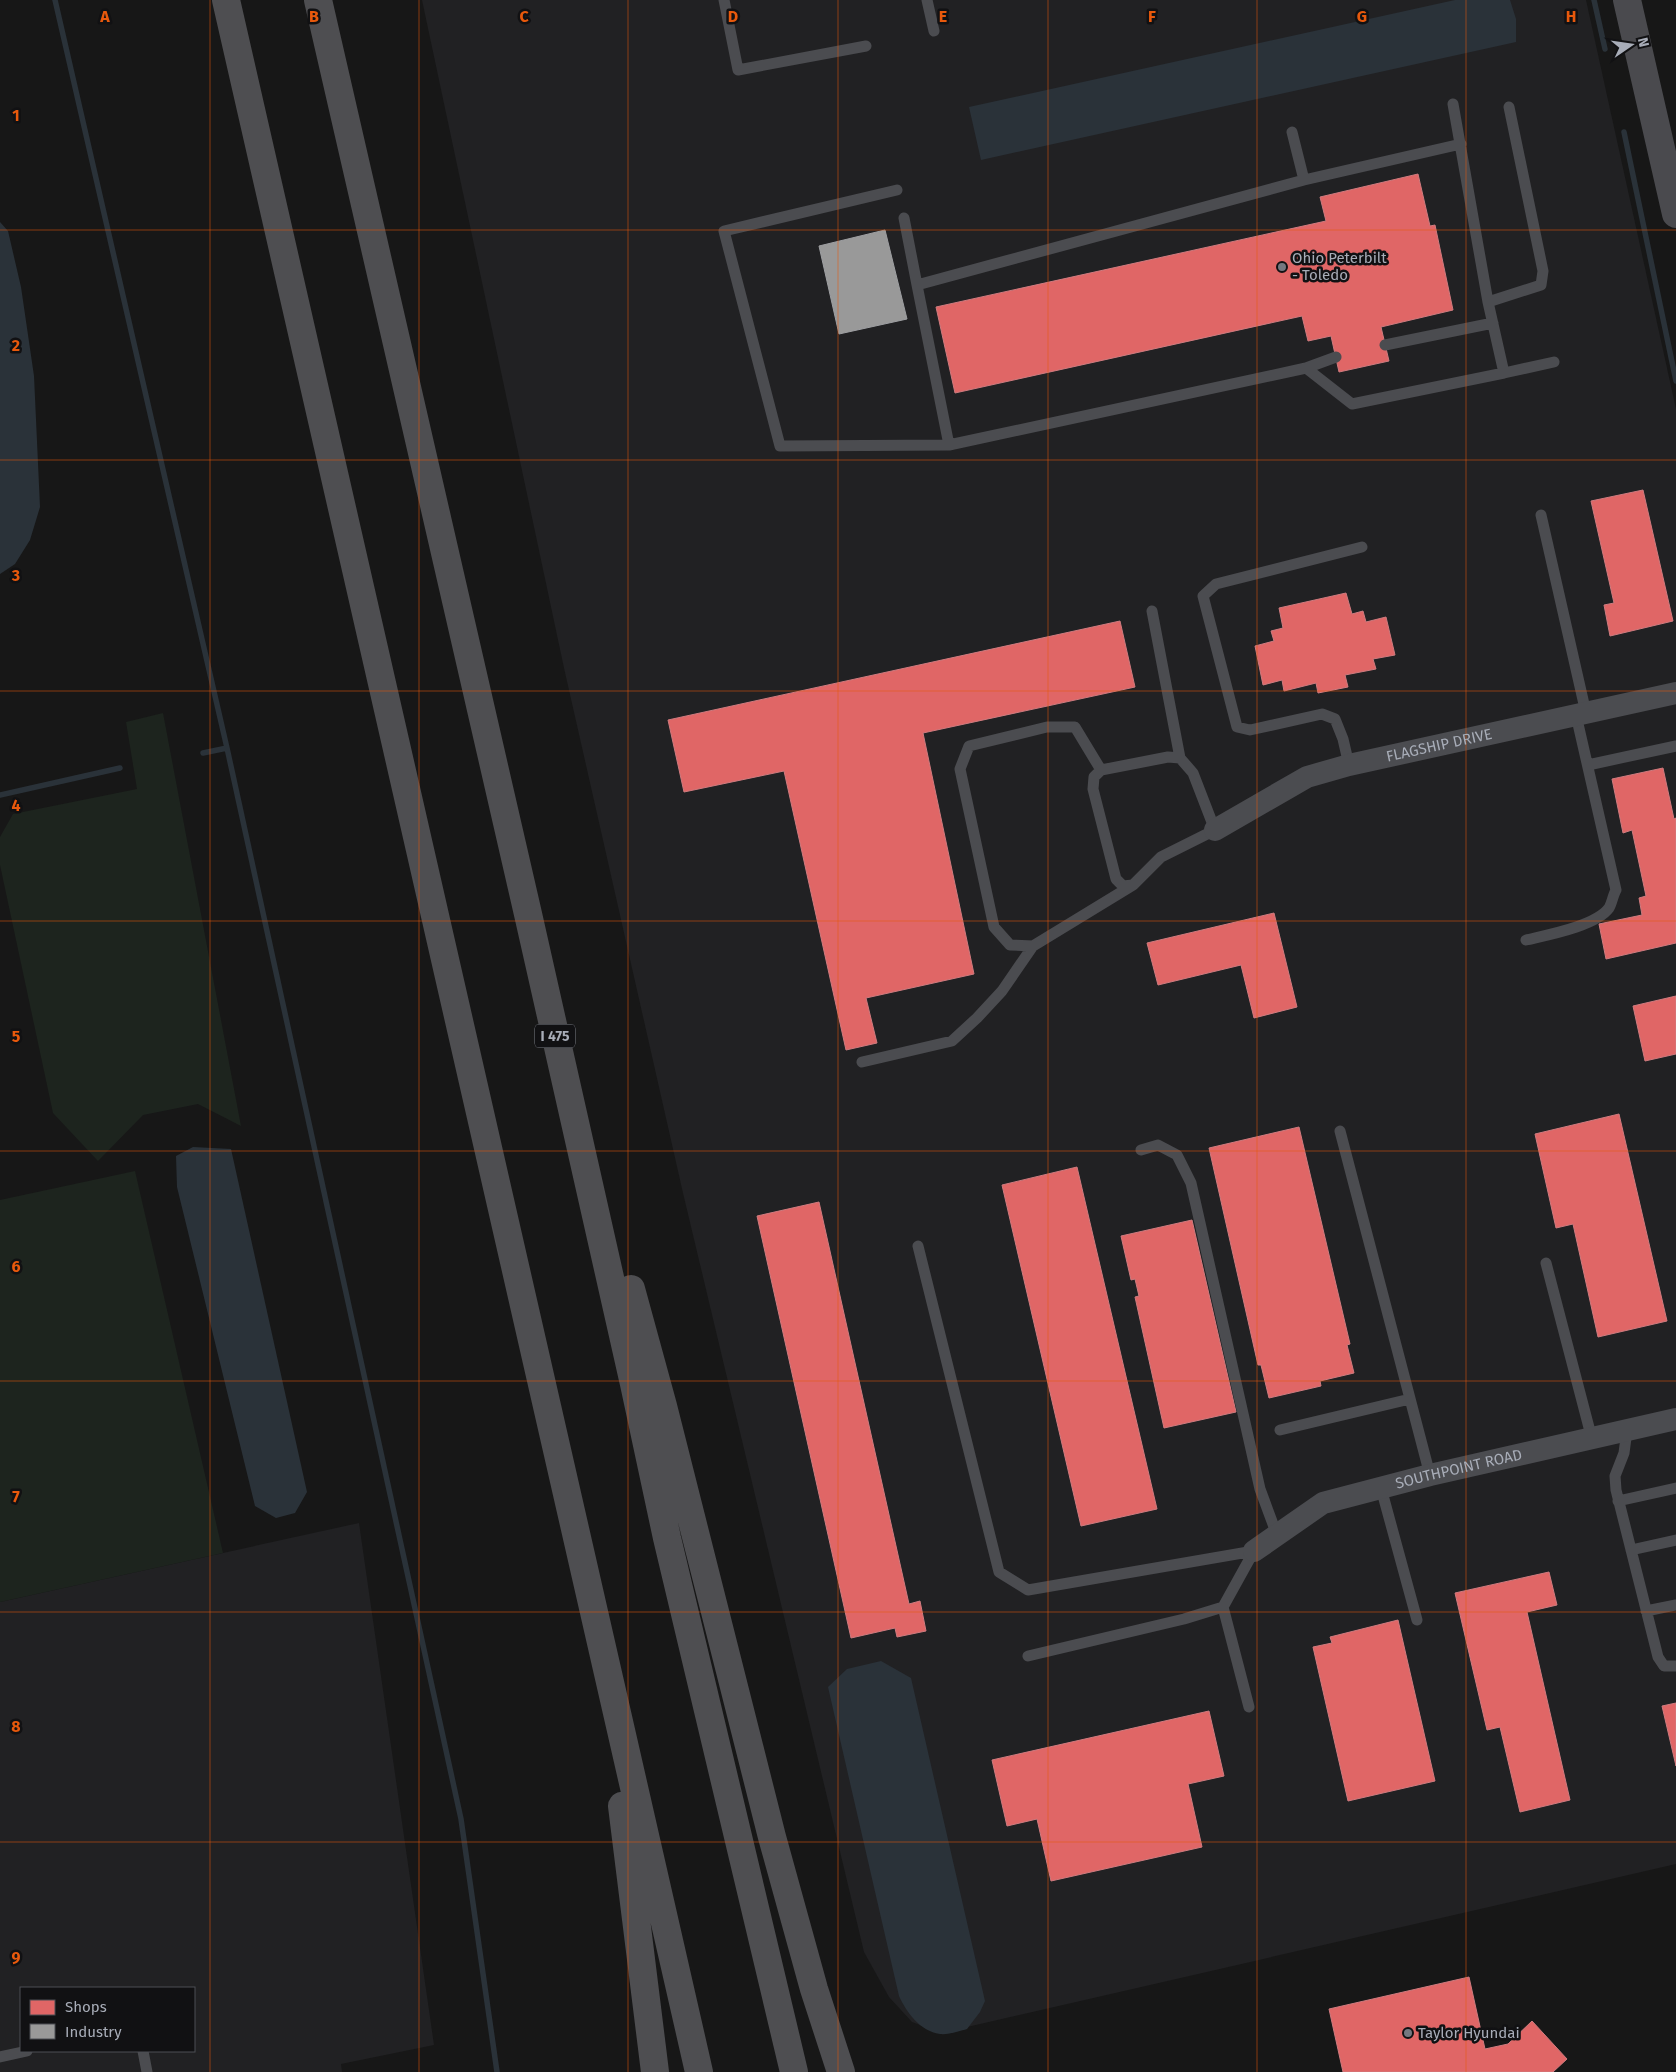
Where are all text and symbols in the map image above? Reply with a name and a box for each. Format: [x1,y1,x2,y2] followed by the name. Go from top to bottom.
[99,7,110,26] text: A
[309,7,319,26] text: B
[519,7,529,26] text: C
[728,7,738,26] text: D
[939,7,947,26] text: E
[1148,7,1156,26] text: F
[1357,7,1367,26] text: G
[1566,7,1576,26] text: H
[1606,20,1656,70] north arrow
[1634,36,1653,49] text: N
[12,106,20,125] text: 1
[1292,249,1387,284] place label: Ohio Peterbilt - Toledo
[1276,261,1288,273] marker: Ohio Peterbilt - Toledo
[12,336,20,355] text: 2
[11,566,20,585] text: 3
[1384,725,1494,766] street label: FLAGSHIP DRIVE
[11,796,21,815] text: 4
[535,1024,575,1048] road number: I 475
[12,1027,21,1046] text: 5
[11,1257,21,1276] text: 6
[1393,1445,1524,1493] street label: SOUTHPOINT ROAD
[12,1487,20,1506] text: 7
[11,1717,21,1736] text: 8
[12,1948,21,1967] text: 9
[20,1987,195,2052] legend
[65,1998,107,2016] text: Shops
[65,2023,122,2041] text: Industry
[1418,2024,1520,2042] place label: Taylor Hyundai
[1402,2027,1414,2039] marker: Taylor Hyundai

